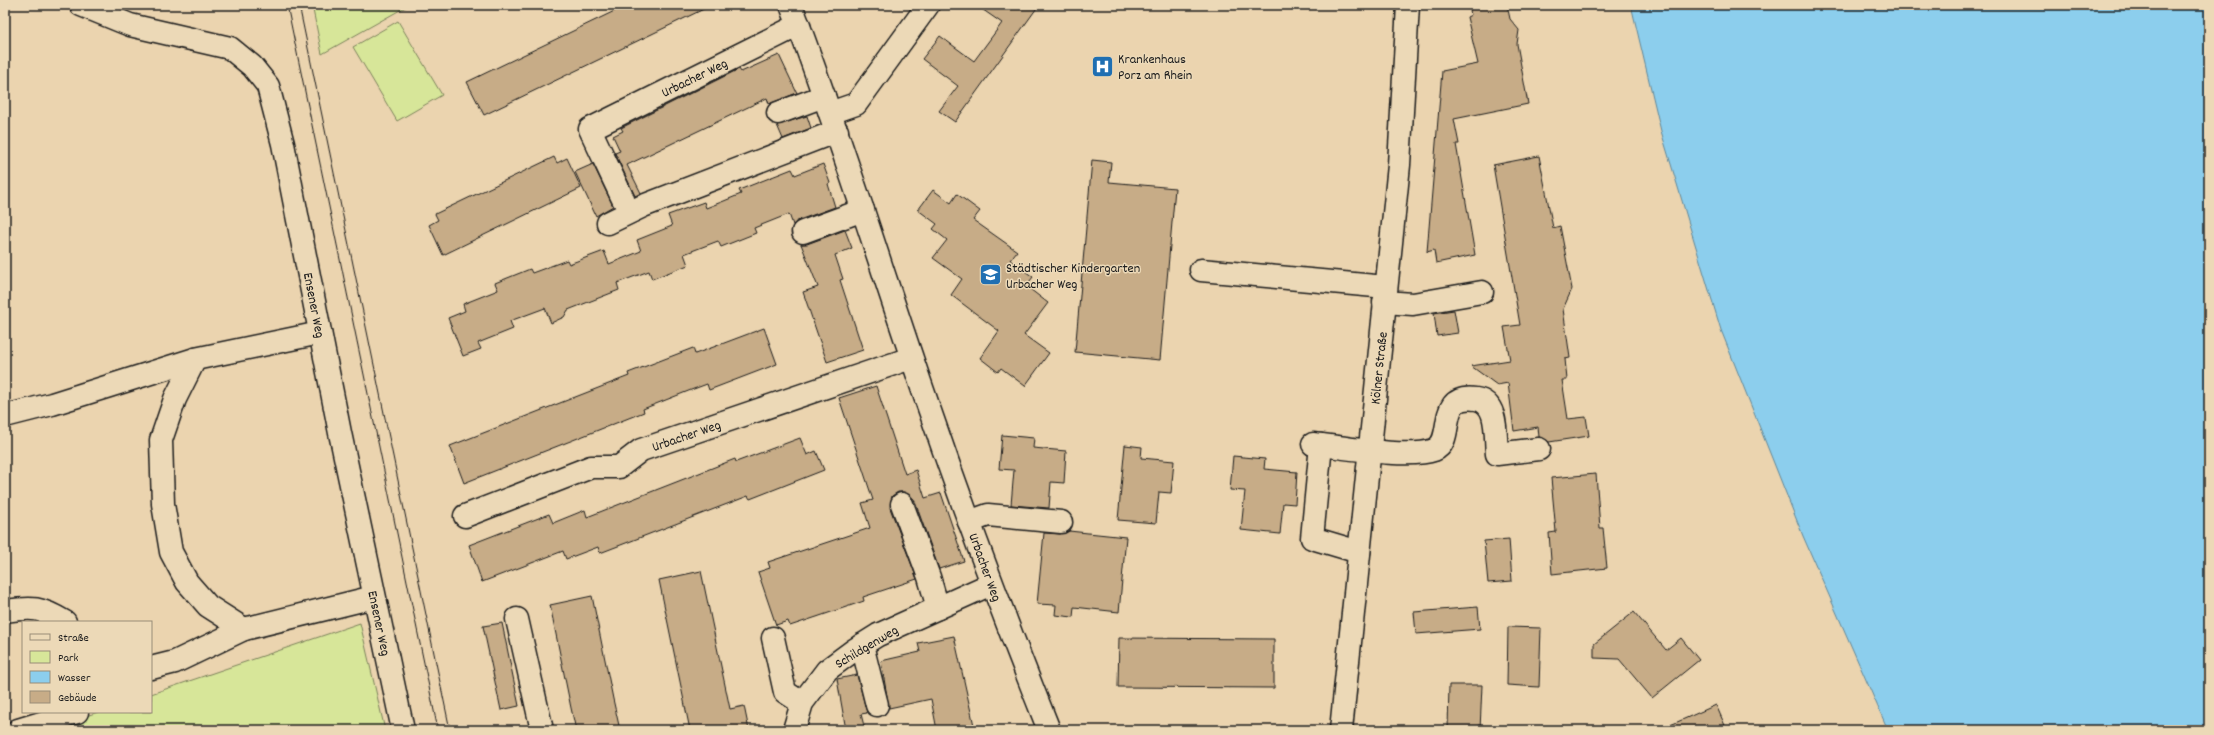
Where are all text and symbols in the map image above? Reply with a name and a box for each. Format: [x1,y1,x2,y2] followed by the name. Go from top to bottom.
[1118,50,1192,86] place label: Krankenhaus Porz am Rhein
[1090,53,1116,79] hospital icon: Krankenhaus Porz am Rhein
[658,54,731,103] street label: Urbacher Weg
[1006,259,1140,295] place label: Städtischer Kindergarten Urbacher Weg
[977,262,1003,288] school or university icon: Städtischer Kindergarten Urbacher Weg
[297,271,329,340] street label: Ensener Weg
[1366,331,1394,406] street label: Kölner Straße
[650,416,724,458] street label: Urbacher Weg
[962,531,1006,605] street label: Urbacher Weg
[361,589,395,658] street label: Ensener Weg
[22,621,152,713] legend
[832,621,903,675] street label: Schildgenweg
[58,630,89,647] text: Straße
[58,650,79,667] text: Park
[58,670,91,687] text: Wasser
[58,690,97,707] text: Gebäude

